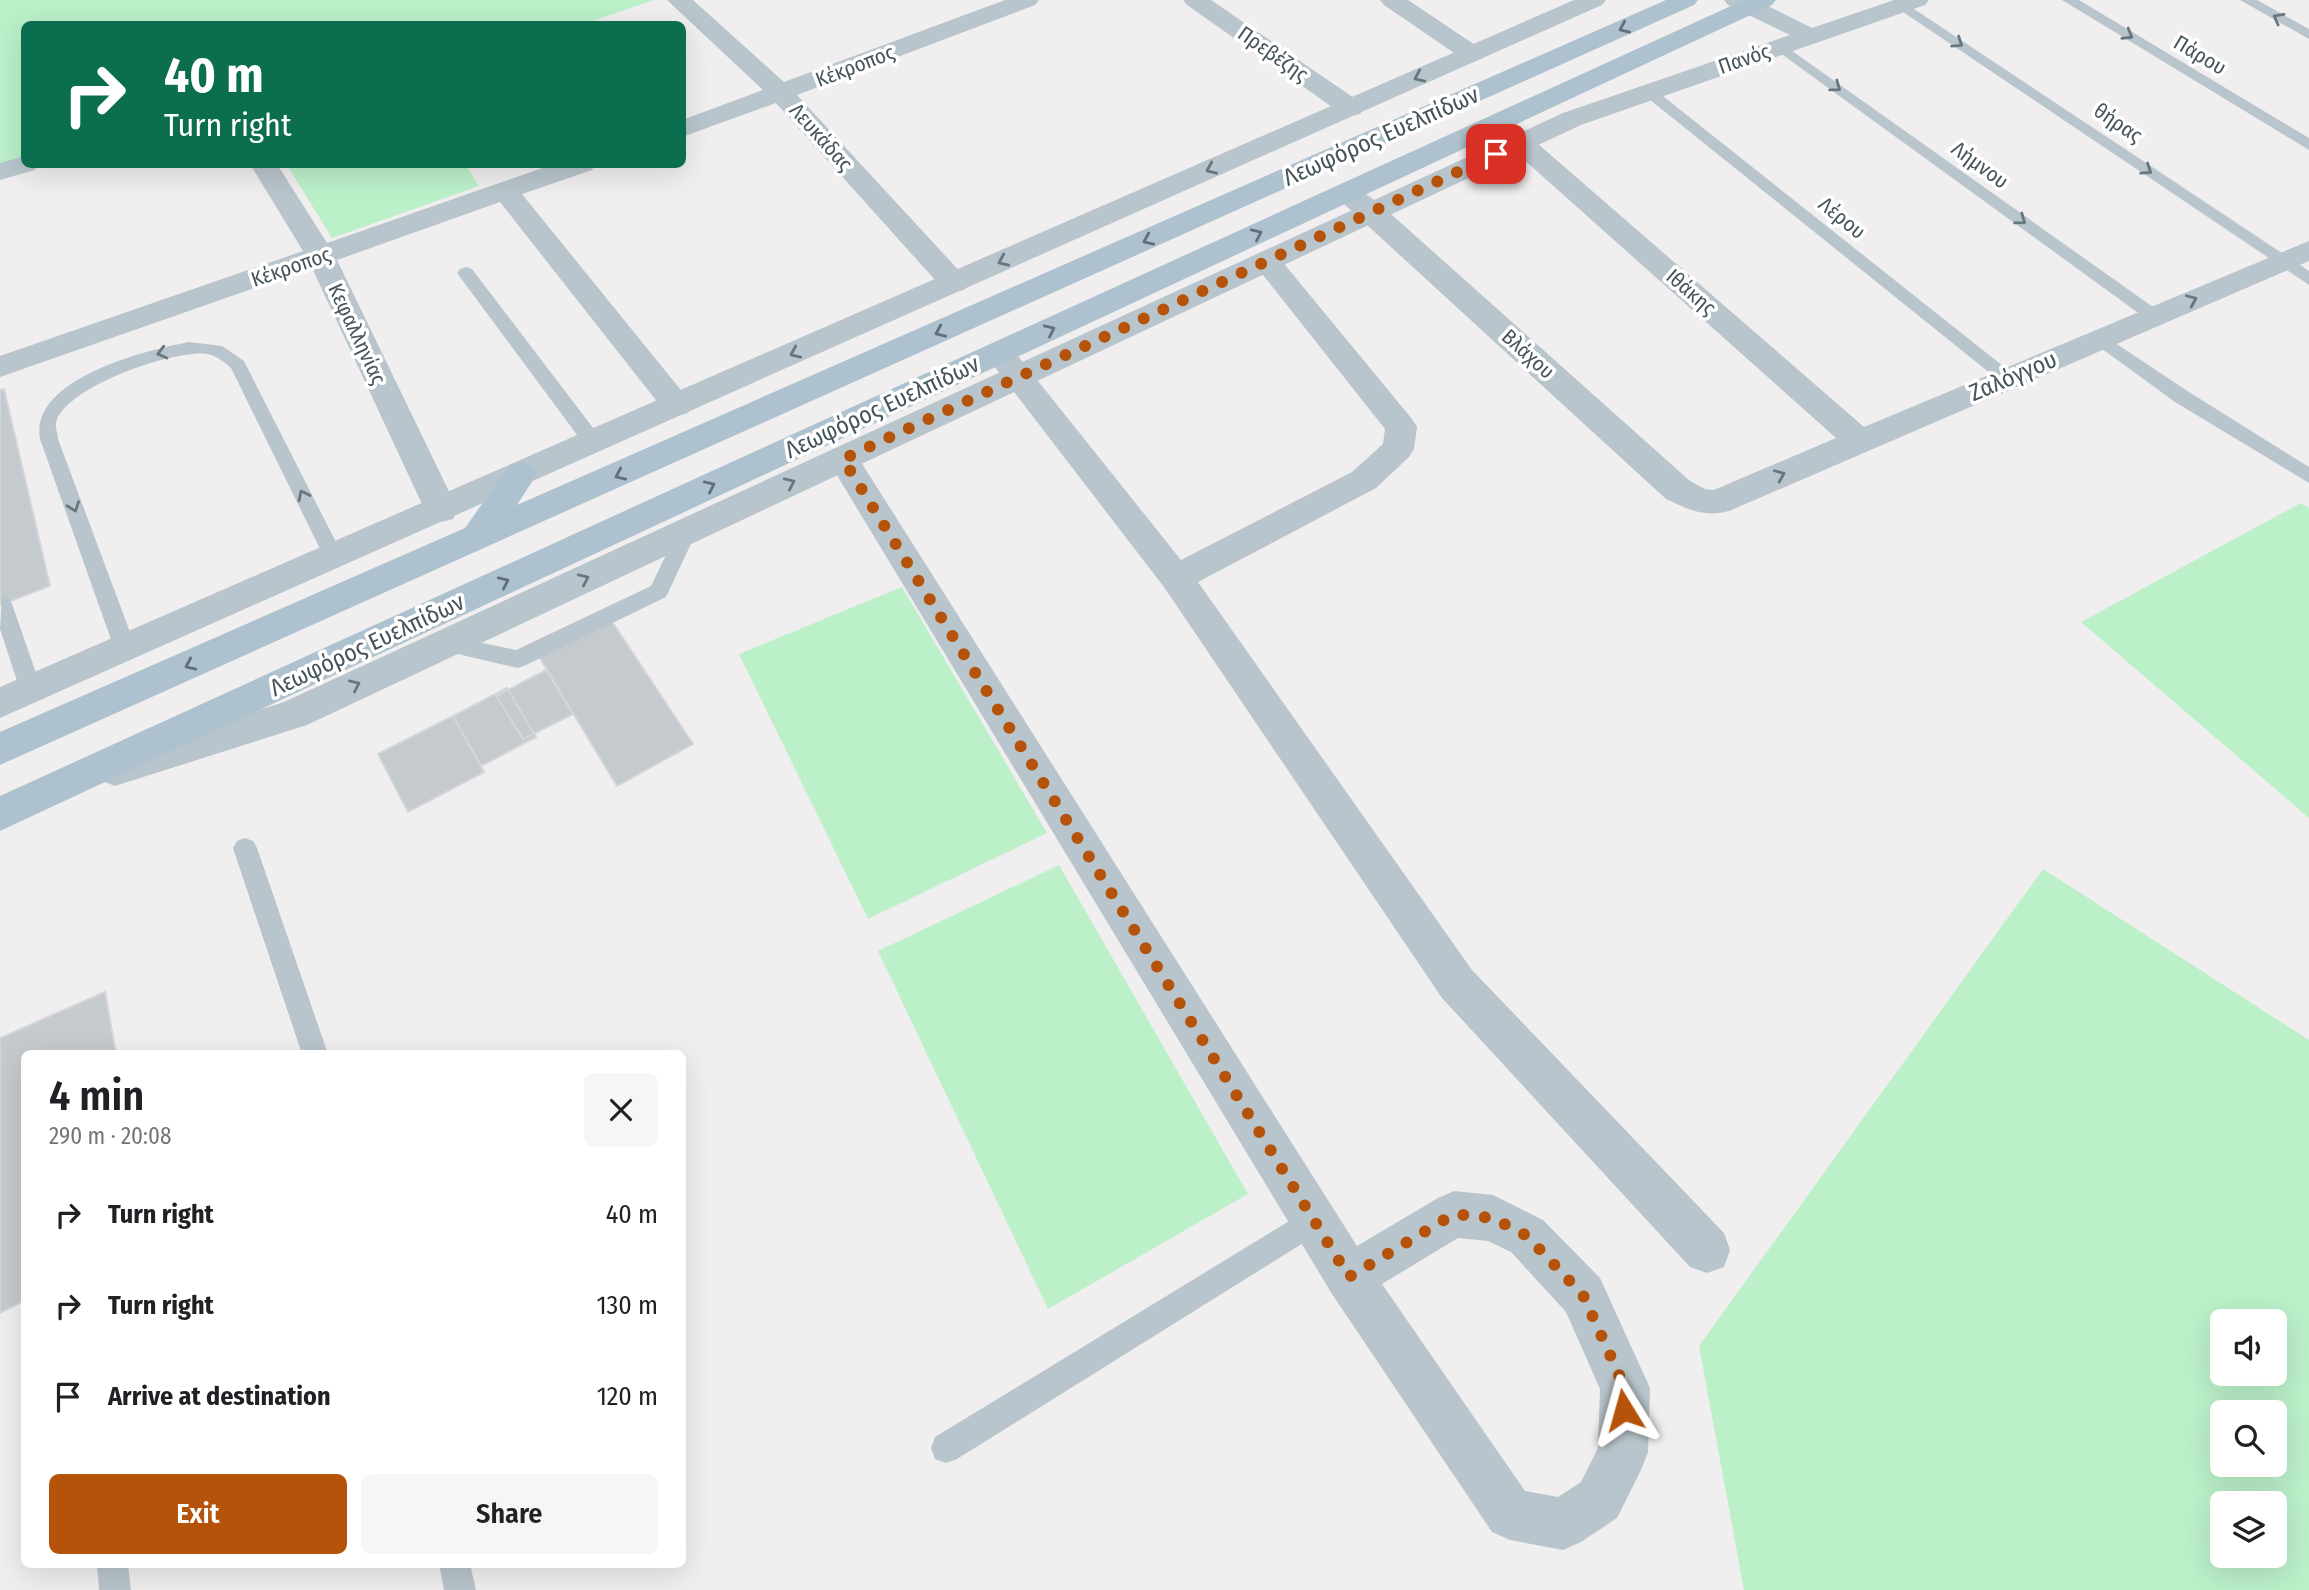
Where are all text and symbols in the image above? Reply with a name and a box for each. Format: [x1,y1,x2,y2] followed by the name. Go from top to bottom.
[2272,13,2285,26] one-way arrow
[1233,20,1313,88] street label: Πρεβέζης
[1619,20,1631,34] one-way arrow
[2120,27,2133,40] one-way arrow
[2169,29,2231,81] street label: Πάρου
[1951,35,1964,48] one-way arrow
[1715,38,1773,80] street label: Πανός
[812,39,898,93] street label: Κέκροπος
[164,46,264,105] text: 40 m
[49,49,140,140] icon: right
[1414,69,1427,83] one-way arrow
[1829,79,1841,91] one-way arrow
[1279,80,1484,192] street label: Λεωφόρος Ευελπίδων
[2089,97,2147,149] street label: θήρας
[784,98,858,176] street label: Λευκάδας
[164,106,291,144] text: Turn right
[1466,124,1526,184] pin
[1477,135,1515,173] icon: arrive
[1946,136,2014,194] street label: Λήμνου
[1206,161,1219,175] one-way arrow
[2140,162,2153,175] one-way arrow
[1813,191,1871,245] street label: Λέρου
[2013,212,2026,224] one-way arrow
[1250,228,1262,242] one-way arrow
[1142,232,1155,246] one-way arrow
[248,241,334,293] street label: Κέκροπος
[998,253,1010,267] one-way arrow
[1661,263,1721,321] street label: Ιθάκης
[322,279,392,389] street label: Κεφαλληνίας
[2185,294,2197,308] one-way arrow
[935,324,947,338] one-way arrow
[1043,324,1056,338] one-way arrow
[1496,324,1560,384] street label: Βλάχου
[157,345,169,360] one-way arrow
[790,345,802,359] one-way arrow
[1965,345,2061,407] street label: Ζαλόγγου
[780,350,984,464] street label: Λεωφόρος Ευελπίδων
[615,467,627,481] one-way arrow
[1773,469,1785,483] one-way arrow
[783,477,795,491] one-way arrow
[703,481,716,495] one-way arrow
[297,490,311,502] one-way arrow
[66,501,80,513] one-way arrow
[577,573,589,587] one-way arrow
[497,576,509,590] one-way arrow
[265,588,469,702] street label: Λεωφόρος Ευελπίδων
[185,657,198,671] one-way arrow
[348,679,361,693] one-way arrow
[49,1071,144,1121] text: 4 min
[584,1073,658,1147] button: close
[49,1122,171,1150] text: 290 m · 20:08
[49,1196,87,1234] icon: right
[108,1199,214,1230] text: Turn right
[606,1199,658,1230] text: 40 m
[49,1287,87,1325] icon: right
[108,1290,214,1321] text: Turn right
[596,1290,658,1321] text: 130 m
[2210,1309,2287,1568] map controls
[2210,1309,2287,1386] button: sound
[1587,1373,1661,1447] position arrow
[49,1378,87,1416] icon: arrive
[108,1381,331,1412] text: Arrive at destination
[597,1381,658,1412] text: 120 m
[2210,1400,2287,1477] button: search
[49,1474,347,1554] button: Exit
[361,1474,658,1554] button: Share
[2210,1491,2287,1568] button: layers

